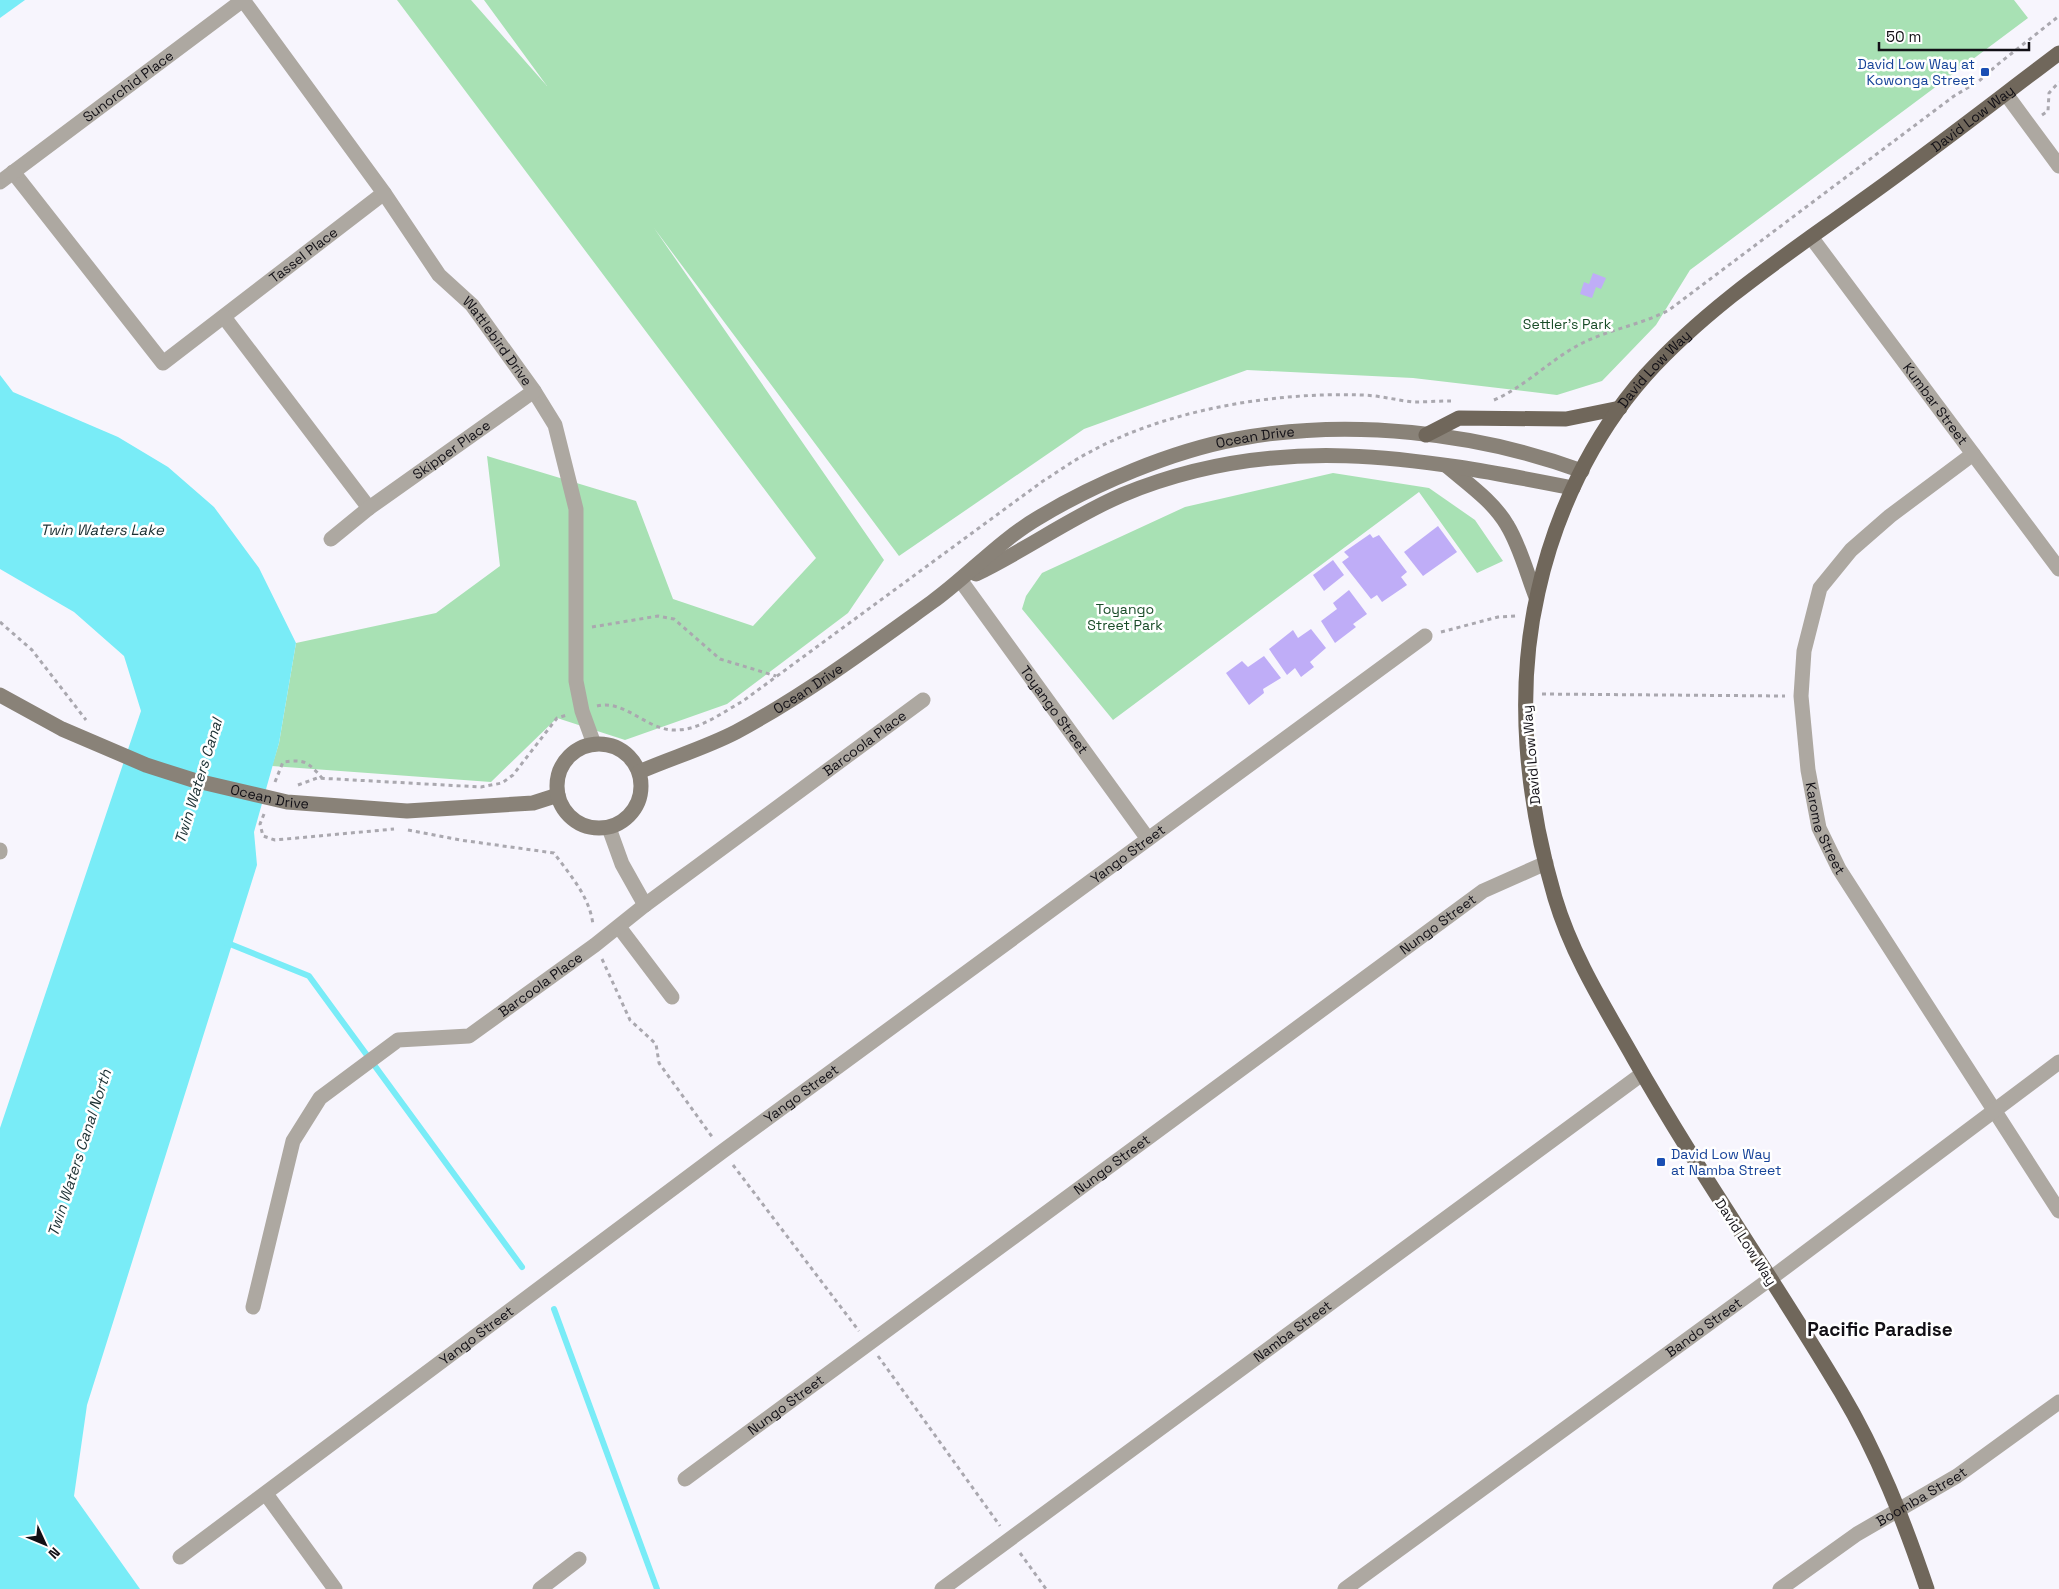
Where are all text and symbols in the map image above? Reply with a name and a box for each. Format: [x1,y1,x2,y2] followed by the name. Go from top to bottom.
[1879,20,2029,52] scale bar
[1886,27,1921,46] text: 50 m
[79,46,177,126] street label: Sunorchid Place
[1857,55,1975,89] place label: David Low Way at Kowonga Street
[1979,66,1991,78] marker: David Low Way at Kowonga Street
[1927,81,2018,156] street label: David Low Way
[266,223,341,287] street label: Tassel Place
[459,292,536,389] street label: Wattlebird Drive
[1523,315,1612,333] park label: Settler's Park
[1614,326,1695,411] street label: David Low Way
[1899,359,1972,448] street label: Kumbar Street
[409,416,494,483] street label: Skipper Place
[1214,422,1295,452] street label: Ocean Drive
[40,520,165,539] water label: Twin Waters Lake
[1087,600,1163,634] park label: Toyango Street Park
[770,659,846,718] street label: Ocean Drive
[1016,662,1092,757] street label: Toyango Street
[1518,704,1544,806] street label: David Low Way
[819,706,910,780] street label: Barcoola Place
[170,714,227,846] water label: Twin Waters Canal
[229,780,310,813] street label: Ocean Drive
[1802,781,1849,878] street label: Karome Street
[1087,821,1169,887] street label: Yango Street
[1396,890,1480,958] street label: Nungo Street
[495,948,586,1021] street label: Barcoola Place
[760,1060,842,1127] street label: Yango Street
[43,1066,115,1239] water label: Twin Waters Canal North
[1070,1130,1153,1199] street label: Nungo Street
[1671,1145,1781,1179] place label: David Low Way at Namba Street
[1655,1156,1667,1168] marker: David Low Way at Namba Street
[1711,1195,1781,1289] street label: David Low Way
[1662,1294,1745,1361] street label: Bando Street
[1250,1296,1335,1366] street label: Namba Street
[436,1302,517,1369] street label: Yango Street
[1807,1317,1953,1342] district label: Pacific Paradise
[744,1371,827,1439] street label: Nungo Street
[1873,1463,1970,1530] street label: Boomba Street
[20,1519,70,1569] north arrow
[45,1543,64,1563] text: N

